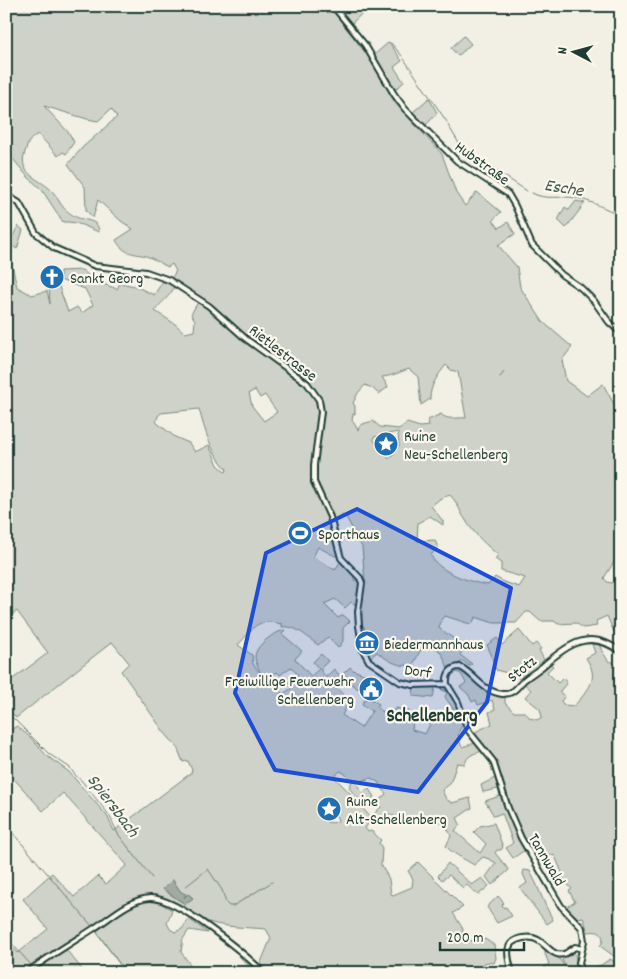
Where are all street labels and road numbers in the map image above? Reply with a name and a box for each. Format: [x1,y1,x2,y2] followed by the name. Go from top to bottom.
[449,136,514,192] street label: Hubstraße
[243,320,321,388] street label: Rietlestrasse
[503,651,542,689] street label: Stotz
[403,659,433,686] street label: Dorf
[521,829,570,891] street label: Tannwald

